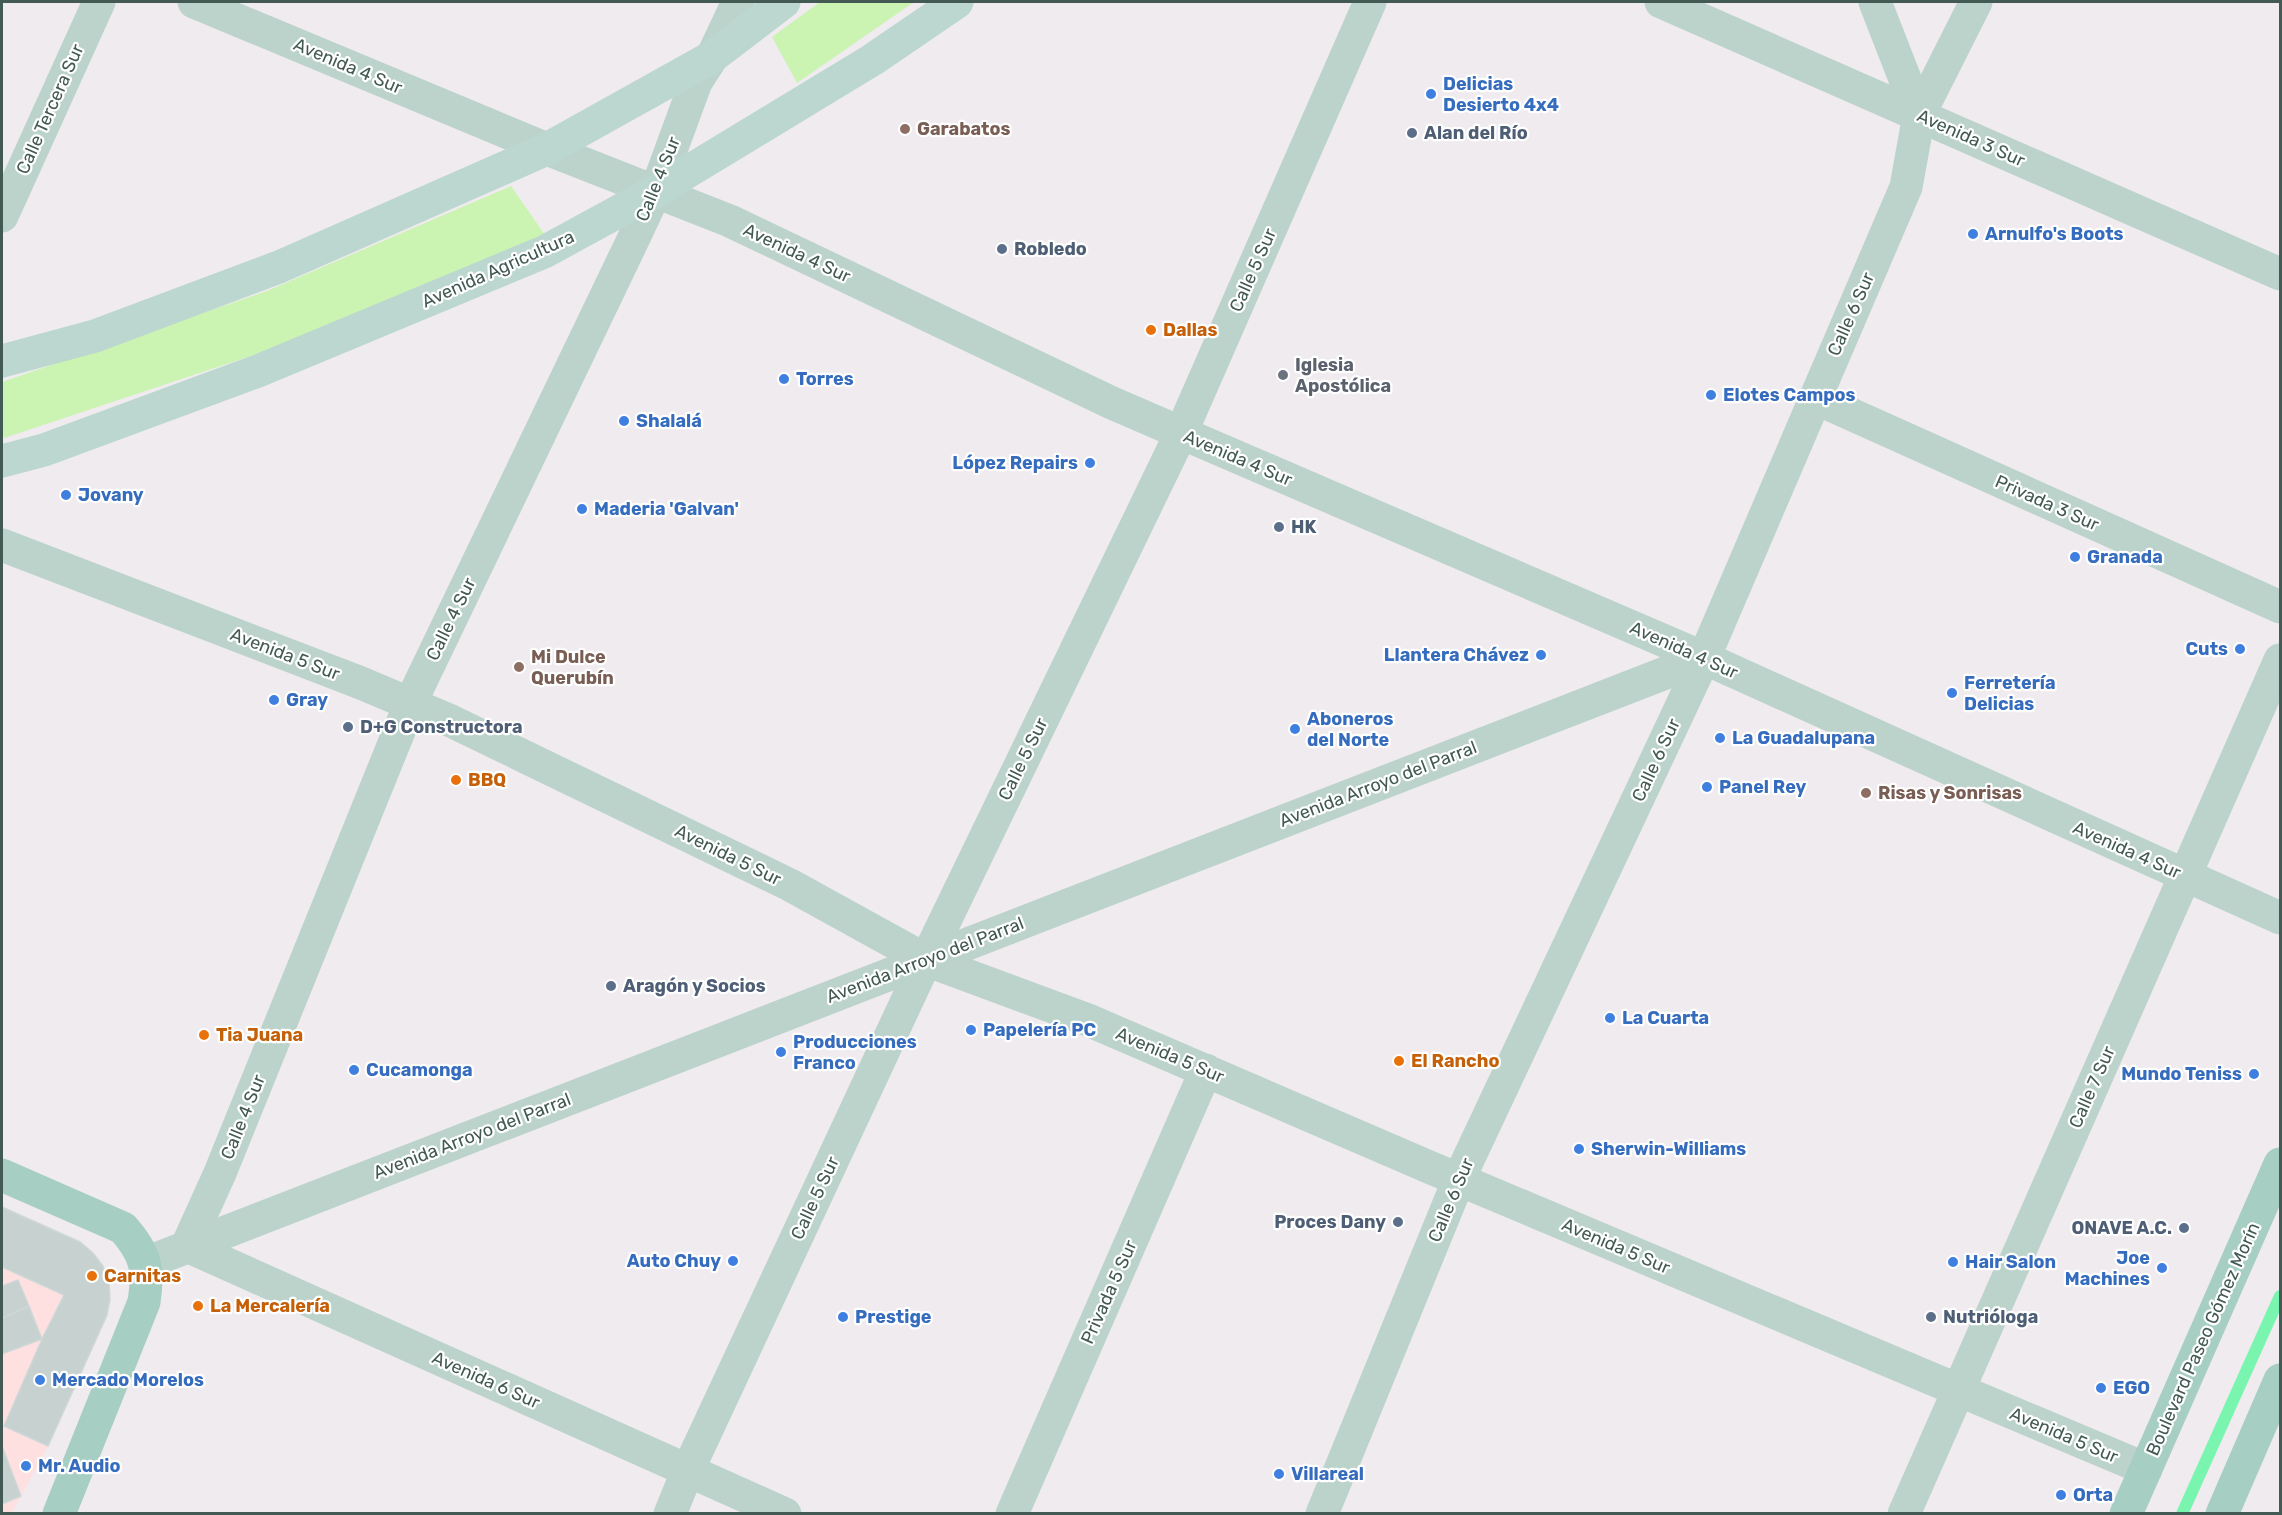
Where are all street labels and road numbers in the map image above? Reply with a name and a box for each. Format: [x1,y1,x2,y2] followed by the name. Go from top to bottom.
[290,33,406,99] street label: Avenida 4 Sur
[11,40,89,177] street label: Calle Tercera Sur
[1914,104,2028,172] street label: Avenida 3 Sur
[631,133,685,225] street label: Calle 4 Sur
[740,219,854,288] street label: Avenida 4 Sur
[418,225,578,313] street label: Avenida Agricultura
[1225,225,1281,315] street label: Calle 5 Sur
[1823,269,1879,359] street label: Calle 6 Sur
[1180,425,1296,491] street label: Avenida 4 Sur
[1992,470,2103,536] street label: Privada 3 Sur
[421,574,481,664] street label: Calle 4 Sur
[1627,616,1742,684] street label: Avenida 4 Sur
[227,623,343,685] street label: Avenida 5 Sur
[994,714,1052,804] street label: Calle 5 Sur
[1627,715,1685,805] street label: Calle 6 Sur
[1276,736,1480,832] street label: Avenida Arroyo del Parral
[2070,816,2185,884] street label: Avenida 4 Sur
[671,820,785,890] street label: Avenida 5 Sur
[823,912,1027,1008] street label: Avenida Arroyo del Parral
[1113,1022,1228,1088] street label: Avenida 5 Sur
[2064,1042,2120,1132] street label: Calle 7 Sur
[216,1071,270,1163] street label: Calle 4 Sur
[370,1088,574,1184] street label: Avenida Arroyo del Parral
[786,1153,844,1243] street label: Calle 5 Sur
[1423,1154,1479,1245] street label: Calle 6 Sur
[1559,1213,1674,1279] street label: Avenida 5 Sur
[2142,1219,2264,1459] street label: Boulevard Paseo Gómez Morín
[1076,1237,1142,1347] street label: Privada 5 Sur
[429,1346,543,1414] street label: Avenida 6 Sur
[2007,1402,2122,1468] street label: Avenida 5 Sur

